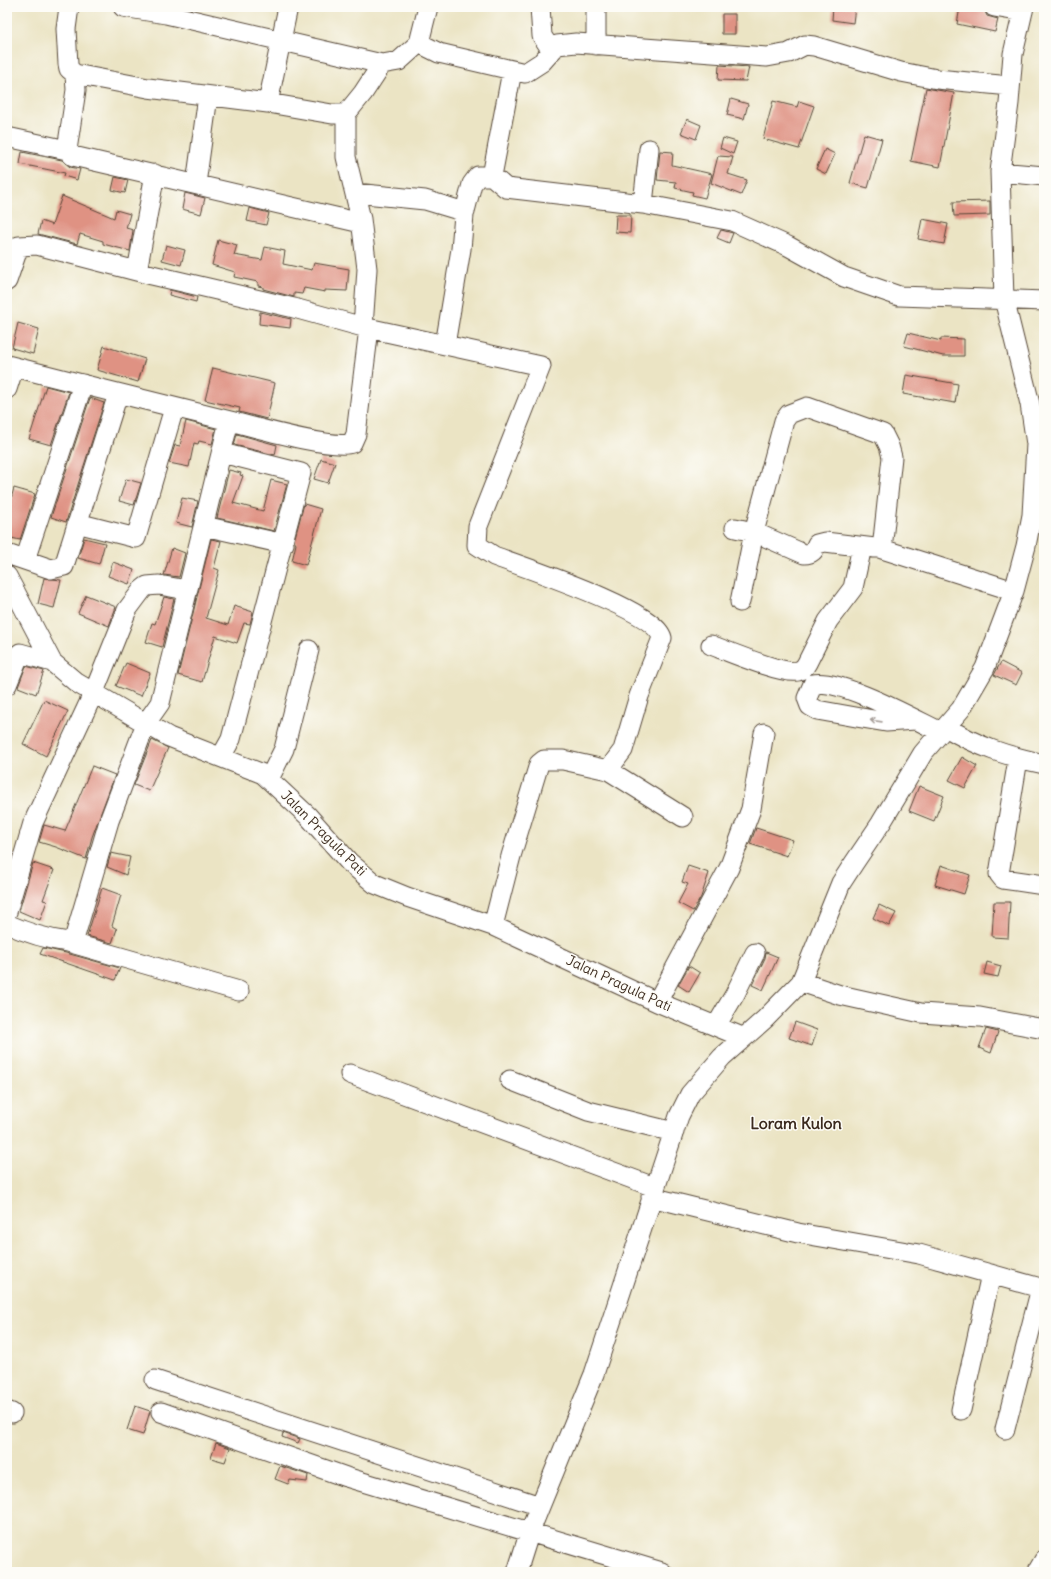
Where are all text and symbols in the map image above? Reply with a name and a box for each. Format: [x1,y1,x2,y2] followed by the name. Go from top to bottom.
[870,717,883,725] one-way arrow
[277,786,371,880] street label: Jalan Pragula Pati
[564,951,674,1015] street label: Jalan Pragula Pati
[750,1113,842,1133] district label: Loram Kulon

